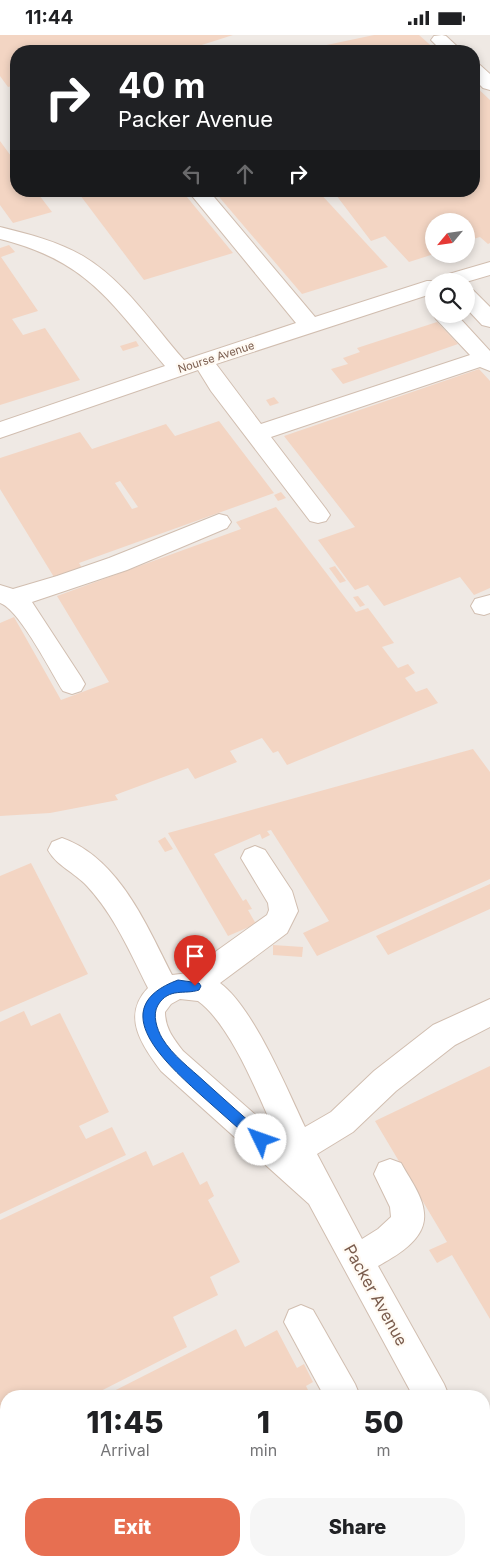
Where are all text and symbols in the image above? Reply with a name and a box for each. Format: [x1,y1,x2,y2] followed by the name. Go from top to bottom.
[25,6,73,29] text: 11:44
[118,64,206,106] text: 40 m
[35,65,100,130] icon: right
[118,106,273,132] text: Packer Avenue
[178,160,206,188] icon: left
[231,160,259,188] icon: ahead
[284,160,312,188] icon: right
[425,213,475,263] north arrow
[425,213,475,323] map controls
[425,273,475,323] button: search
[176,338,256,376] street label: Nourse Avenue
[174,935,216,986] pin
[181,942,209,970] icon: arrive
[234,1113,286,1165] position arrow
[340,1241,412,1349] street label: Packer Avenue
[86,1404,164,1440] text: 11:45
[257,1404,270,1440] text: 1
[363,1404,404,1440] text: 50
[100,1440,150,1460] text: Arrival
[250,1440,277,1460] text: min
[377,1440,391,1460] text: m
[25,1498,240,1556] button: Exit
[250,1498,465,1556] button: Share

